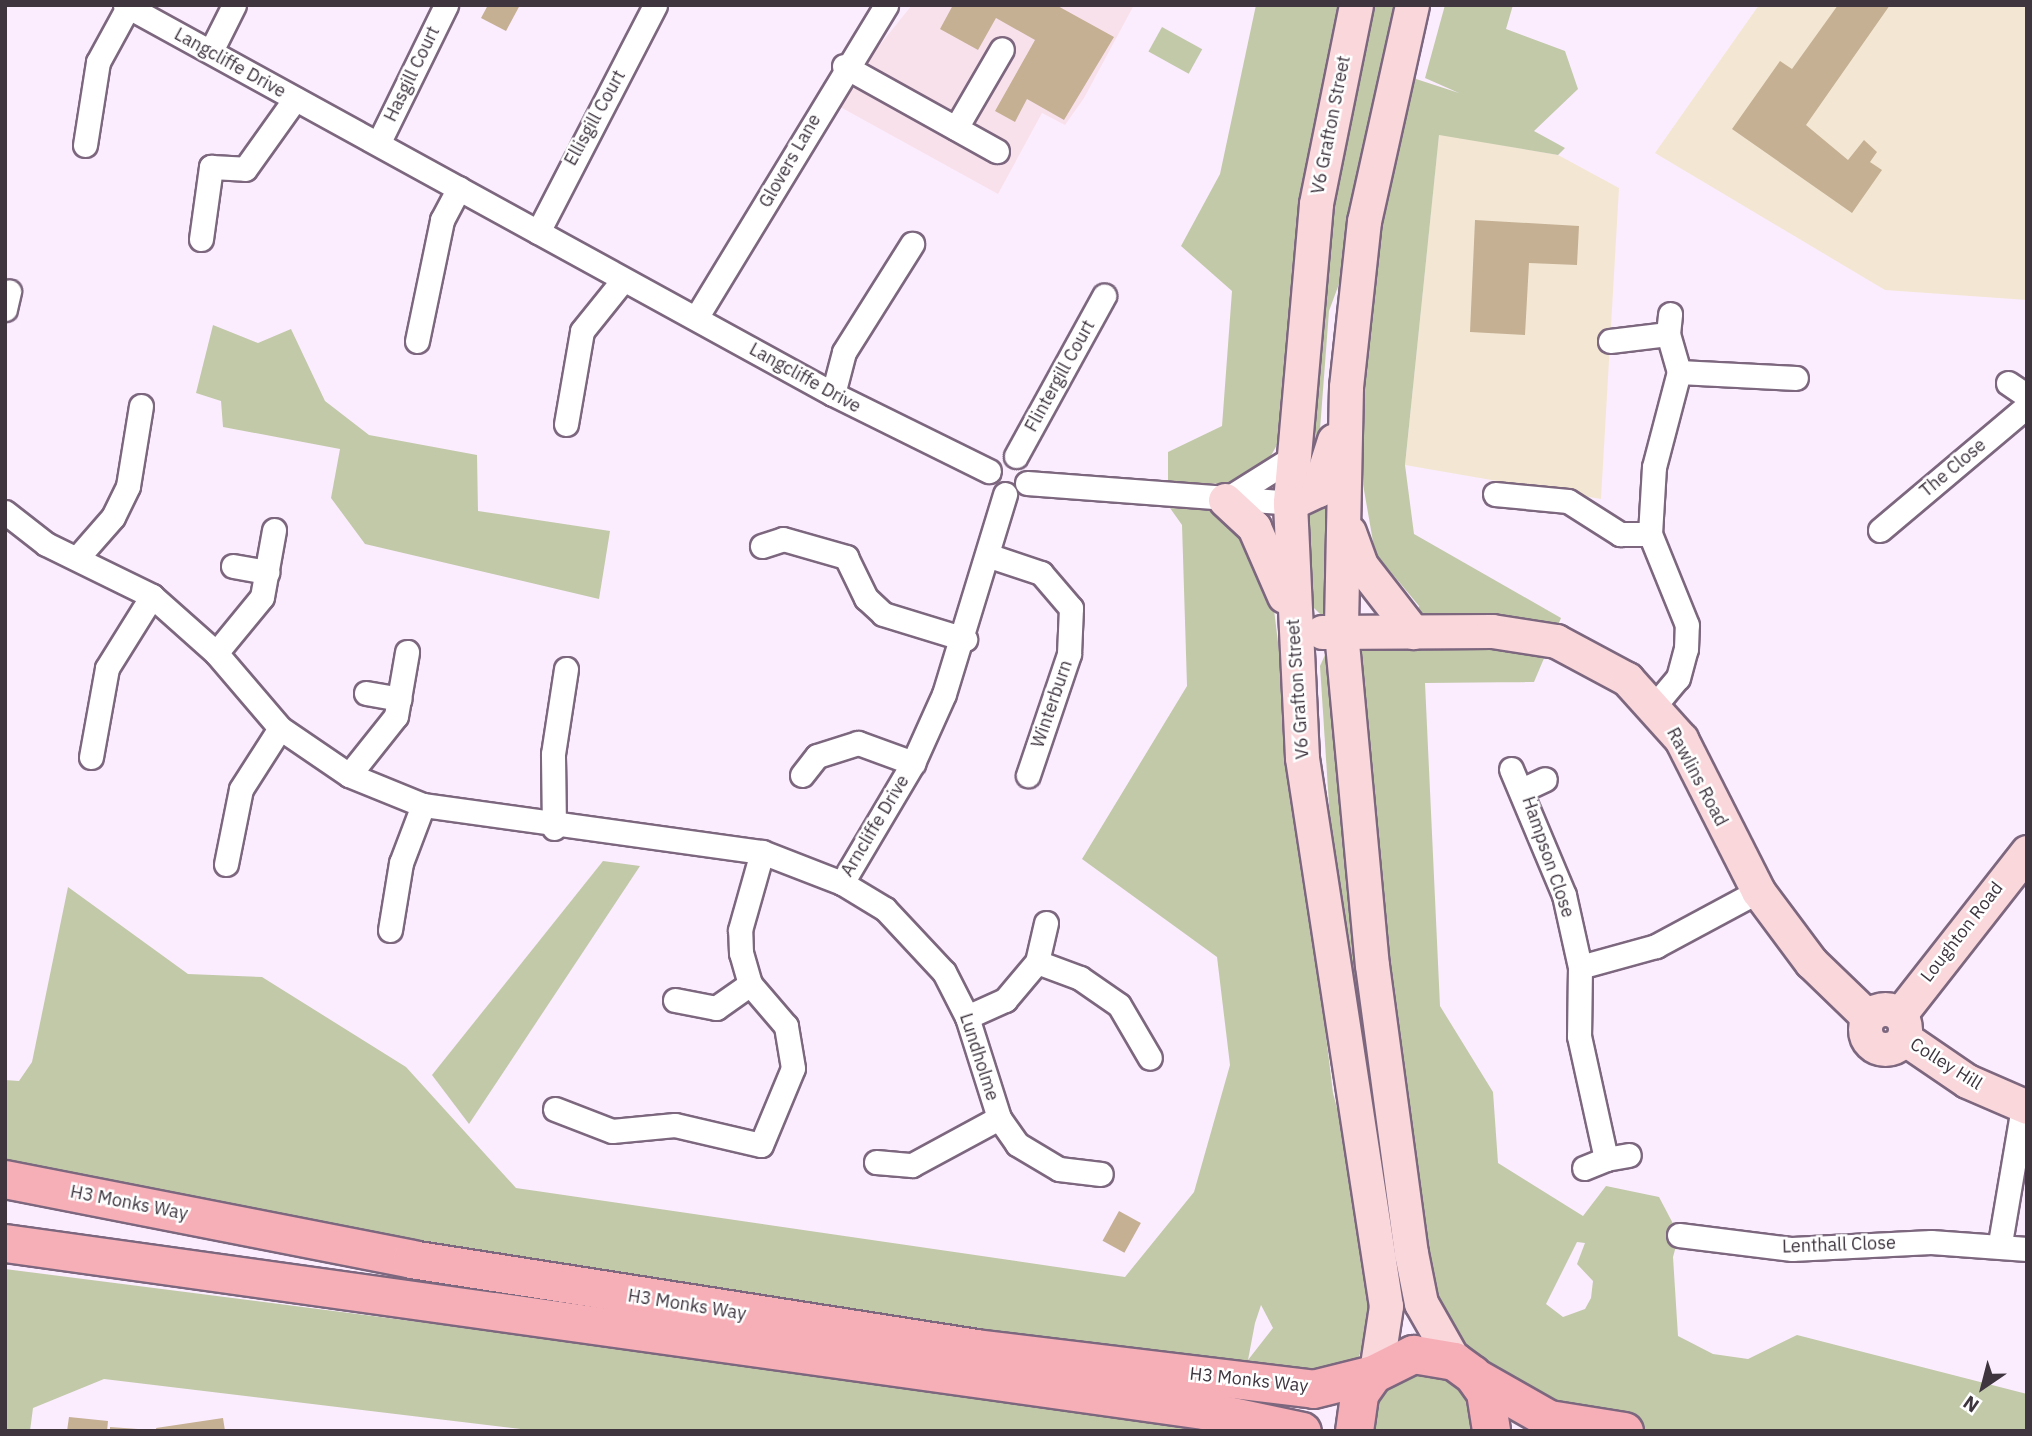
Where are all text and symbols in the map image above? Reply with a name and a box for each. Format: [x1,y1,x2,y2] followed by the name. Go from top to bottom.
[170,23,290,103] street label: Langcliffe Drive
[380,23,444,125] street label: Hasgill Court
[1307,54,1355,196] street label: V6 Grafton Street
[560,67,630,169] street label: Ellisgill Court
[755,110,825,212] street label: Glovers Lane
[1020,316,1100,436] street label: Flintergill Court
[745,338,865,418] street label: Langcliffe Drive
[1916,434,1990,502] street label: The Close
[1282,618,1314,760] street label: V6 Grafton Street
[1027,657,1077,751] street label: Winterburn
[1662,724,1732,830] street label: Rawlins Road
[836,771,914,881] street label: Arncliffe Drive
[1517,794,1579,920] street label: Hampson Close
[1916,878,2008,986] street label: Loughton Road
[955,1011,1003,1103] street label: Lundholme
[1906,1033,1986,1095] street label: Colley Hill
[68,1181,190,1225] street label: H3 Monks Way
[1782,1232,1896,1258] street label: Lenthall Close
[626,1285,748,1325] street label: H3 Monks Way
[1948,1352,2018,1422] north arrow
[1189,1363,1309,1397] street label: H3 Monks Way
[1958,1390,1983,1418] text: N

